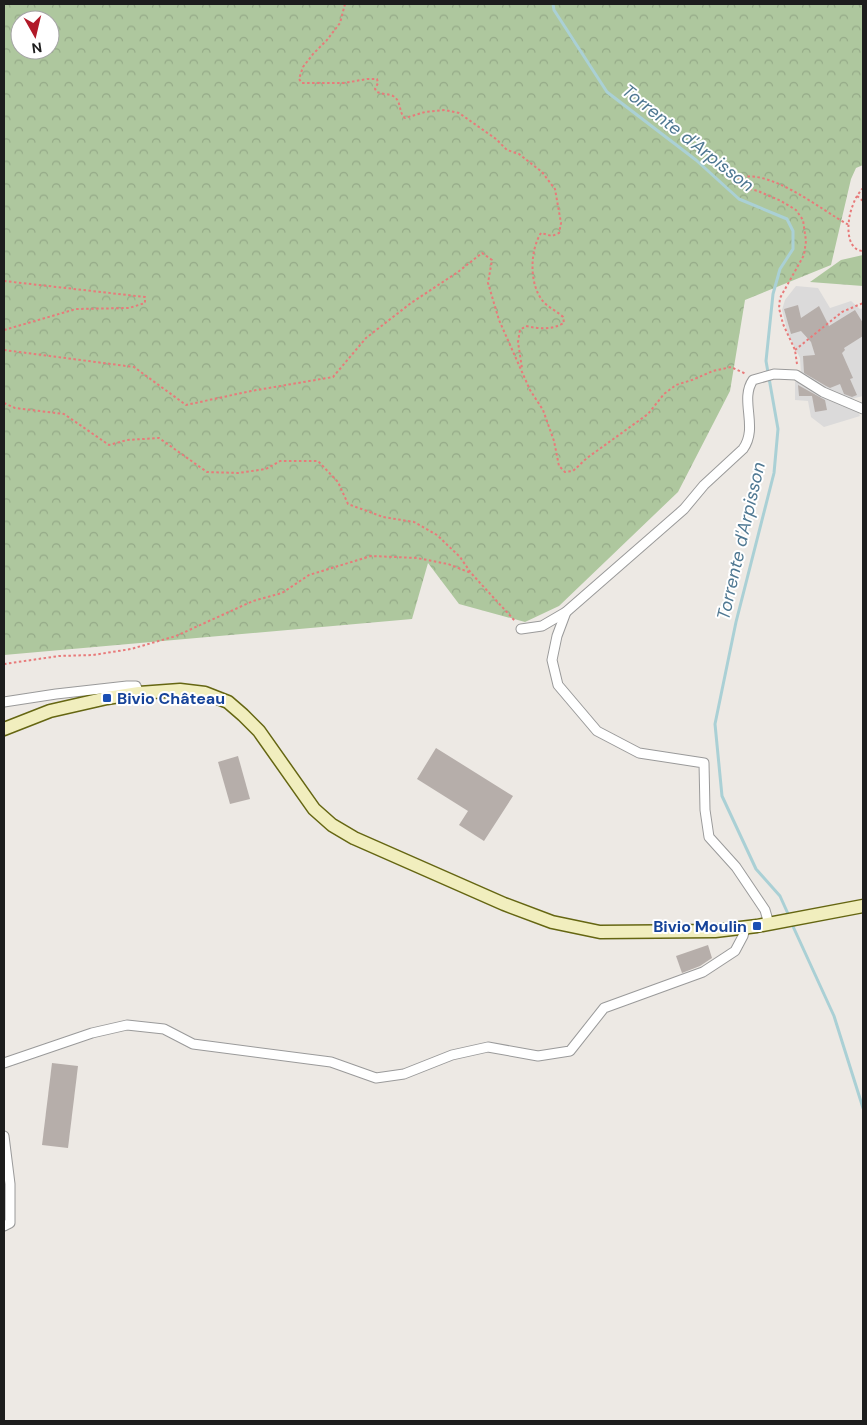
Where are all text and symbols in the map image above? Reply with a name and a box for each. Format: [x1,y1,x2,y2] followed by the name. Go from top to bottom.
[10,10,60,60] north arrow
[30,38,43,57] text: N
[617,79,759,197] water label: Torrente d'Arpisson
[711,460,771,622] water label: Torrente d'Arpisson
[117,688,225,709] place label: Bivio Château
[101,692,113,704] marker: Bivio Château
[653,916,747,937] place label: Bivio Moulin
[751,920,763,932] marker: Bivio Moulin

